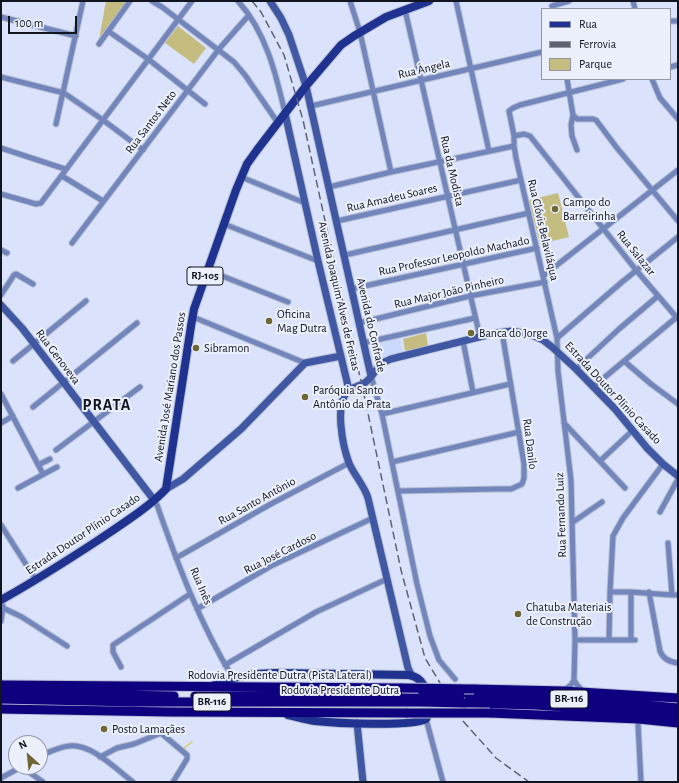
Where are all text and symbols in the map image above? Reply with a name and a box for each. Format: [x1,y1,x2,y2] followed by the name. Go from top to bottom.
[10,8,79,34] scale bar
[541,8,671,80] legend
[15,17,43,29] text: 100 m
[579,18,597,30] text: Rua
[579,38,616,50] text: Ferrovia
[397,56,451,82] street label: Rua Ângela
[579,58,612,70] text: Parque
[122,87,180,157] street label: Rua Santos Neto
[437,134,467,208] street label: Rua da Modista
[524,178,562,282] street label: Rua Clóvis Belaviláqua
[345,181,439,215] street label: Rua Amadeu Soares
[563,195,616,223] place label: Campo do Barreirinha
[550,204,560,214] marker: Campo do Barreirinha
[315,220,363,372] street label: Avenida Joaquim Alves de Freitas
[613,228,659,278] street label: Rua Salazar
[377,233,531,279] street label: Rua Professor Leopoldo Machado
[187,267,223,285] road number: RJ-105
[393,272,505,312] street label: Rua Major João Pinheiro
[353,276,389,374] street label: Avenida do Confrade
[277,307,327,335] place label: Oficina Mag Dutra
[151,311,189,463] street label: Avenida José Mariano dos Passos
[264,316,274,326] marker: Oficina Mag Dutra
[479,326,548,340] place label: Banca do Jorge
[33,327,83,387] street label: Rua Genoveva
[466,328,476,338] marker: Banca do Jorge
[562,339,664,447] street label: Estrada Doutor Plínio Casado
[204,341,249,355] place label: Sibramon
[191,343,201,353] marker: Sibramon
[313,383,391,411] place label: Paróquia Santo Antônio da Prata
[300,392,310,402] marker: Paróquia Santo Antônio da Prata
[83,395,131,415] district label: PRATA
[520,418,540,470] street label: Rua Danilo
[552,472,570,558] street label: Rua Fernando Luiz
[216,474,298,528] street label: Rua Santo Antônio
[23,490,143,578] street label: Estrada Doutor Plínio Casado
[241,529,319,577] street label: Rua José Cardoso
[187,565,215,607] street label: Rua Inês
[526,600,611,628] place label: Chatuba Materiais de Construção
[513,609,523,619] marker: Chatuba Materiais de Construção
[188,668,372,682] street label: Rodovia Presidente Dutra (Pista Lateral)
[281,683,399,697] street label: Rodovia Presidente Dutra
[550,690,588,708] road number: BR-116
[193,693,231,711] road number: BR-116
[112,722,185,736] place label: Posto Lamaçães
[99,724,109,734] marker: Posto Lamaçães
[8,735,48,775] north arrow
[17,738,29,751] text: N

